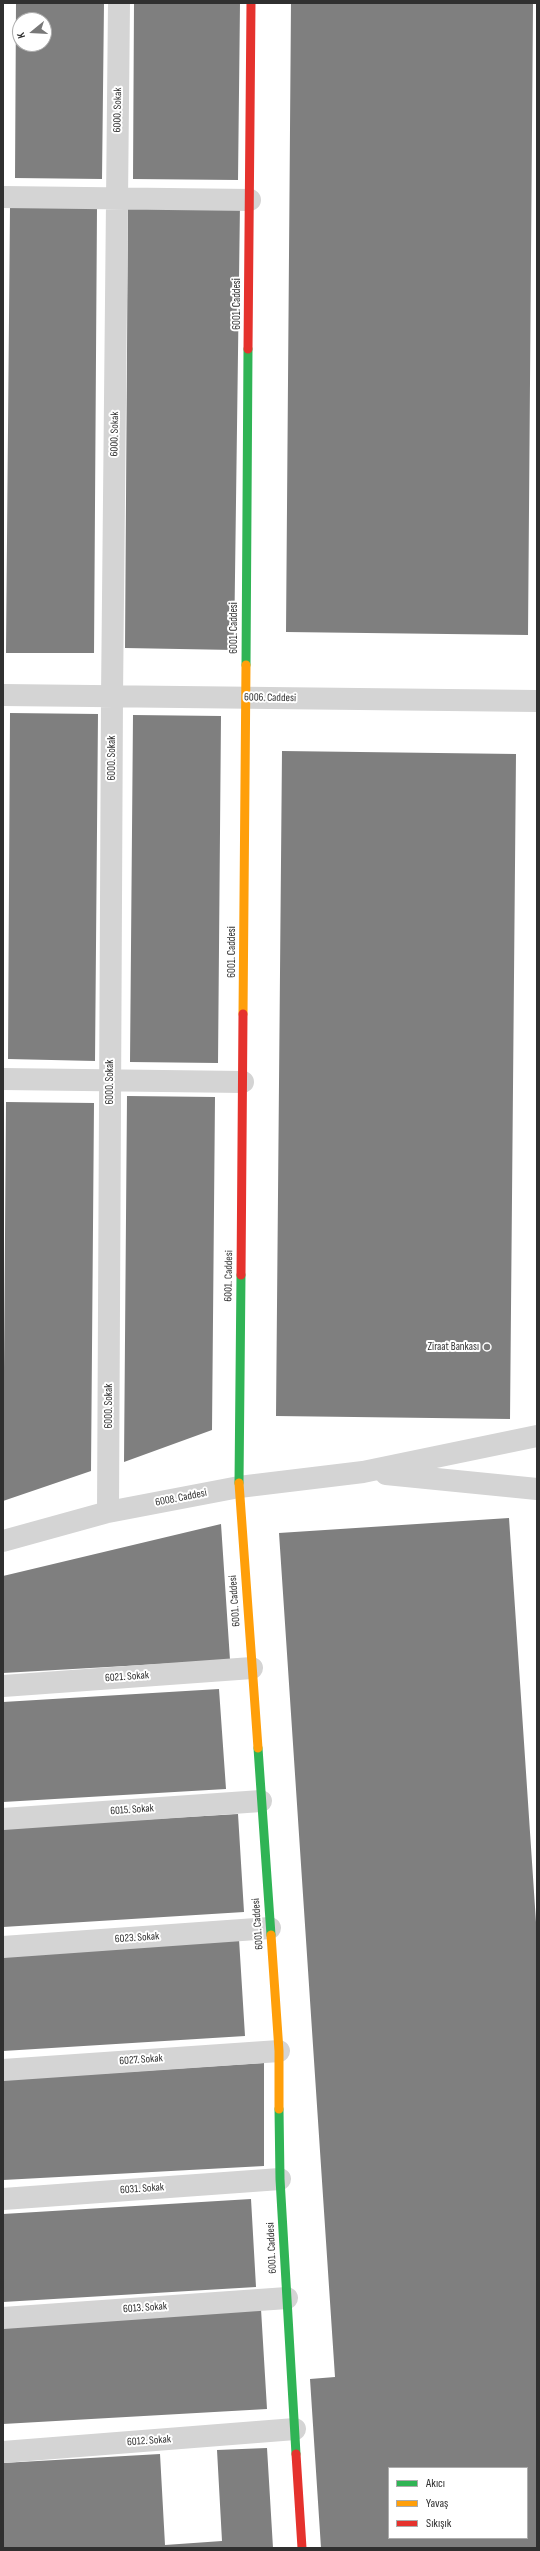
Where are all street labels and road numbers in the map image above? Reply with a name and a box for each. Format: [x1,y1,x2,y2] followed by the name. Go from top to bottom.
[111,87,125,133] street label: 6000. Sokak
[230,278,244,330] street label: 6001. Caddesi
[108,411,122,457] street label: 6000. Sokak
[227,602,241,654] street label: 6001. Caddesi
[244,691,296,705] street label: 6006. Caddesi
[105,736,119,780] street label: 6000. Sokak
[225,926,239,978] street label: 6001. Caddesi
[103,1060,117,1104] street label: 6000. Sokak
[222,1250,236,1302] street label: 6001. Caddesi
[102,1384,116,1428] street label: 6000. Sokak
[154,1487,208,1509] street label: 6008. Caddesi
[227,1575,243,1627] street label: 6001. Caddesi
[104,1669,150,1685] street label: 6021. Sokak
[110,1802,154,1818] street label: 6015. Sokak
[250,1898,266,1950] street label: 6001. Caddesi
[114,1930,160,1946] street label: 6023. Sokak
[119,2052,163,2068] street label: 6027. Sokak
[119,2181,165,2197] street label: 6031. Sokak
[264,2222,280,2274] street label: 6001. Caddesi
[123,2300,167,2316] street label: 6013. Sokak
[127,2433,171,2449] street label: 6012. Sokak

